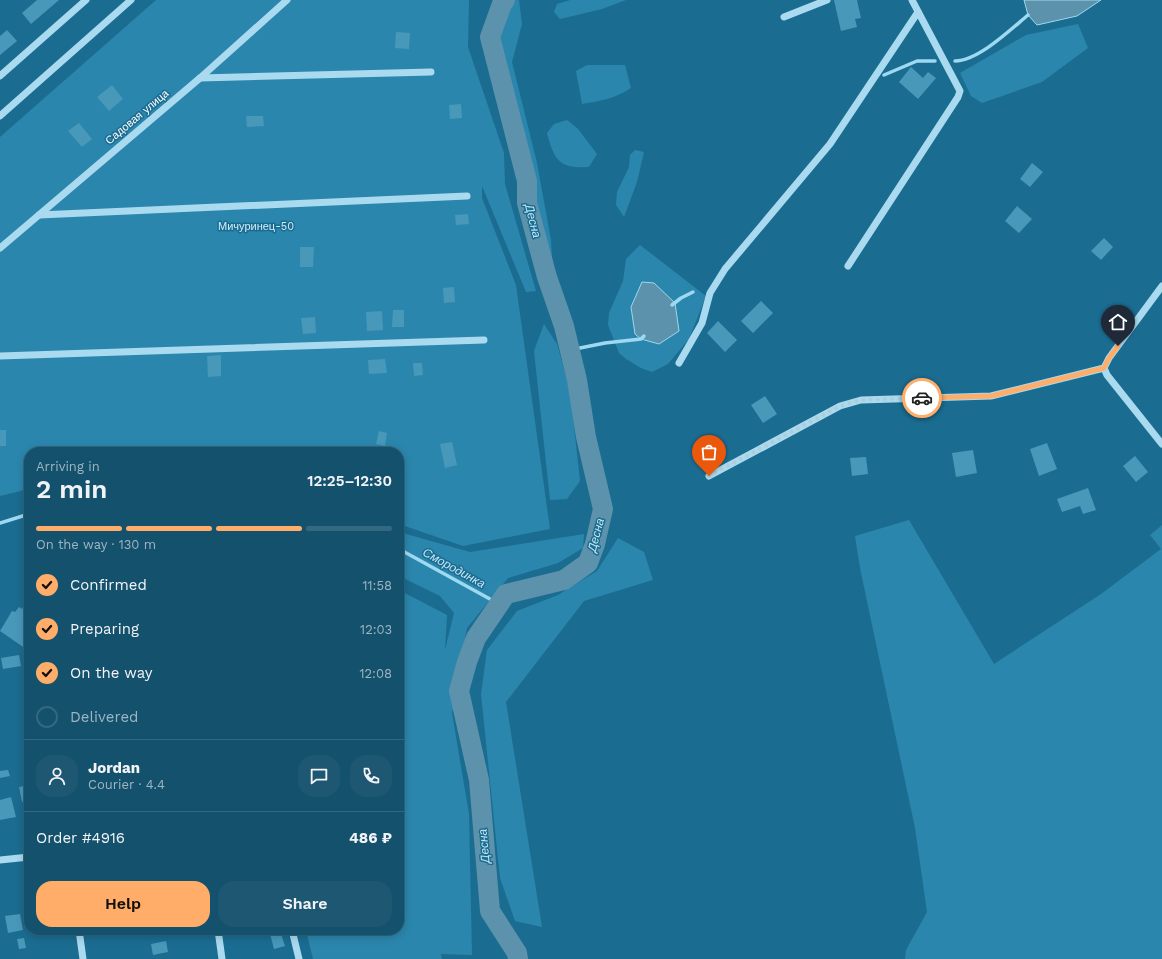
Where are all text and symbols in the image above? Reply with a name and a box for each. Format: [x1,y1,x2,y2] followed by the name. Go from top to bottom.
[103,86,172,147] street label: Садовая улица
[522,201,544,240] water label: Десна
[218,220,294,233] park label: Мичуринец-50
[1101,305,1135,346] pin
[1107,311,1129,333] icon: home
[902,378,942,418] courier
[911,387,933,409] icon: car
[692,435,726,476] pin
[698,441,720,463] icon: bag
[36,459,100,474] text: Arriving in
[307,472,392,490] text: 12:25–12:30
[36,474,107,504] text: 2 min
[584,516,607,555] water label: Десна
[36,537,156,552] text: On the way · 130 m
[420,545,488,591] water label: Смородинка
[36,574,58,596] icon: check
[70,576,147,594] text: Confirmed
[362,578,392,593] text: 11:58
[36,618,58,640] icon: check
[70,620,139,638] text: Preparing
[360,622,392,637] text: 12:03
[36,662,58,684] icon: check
[70,664,152,682] text: On the way
[359,666,392,681] text: 12:08
[70,708,138,726] text: Delivered
[36,755,78,797] button: person
[298,755,340,797] button: chat
[350,755,392,797] button: phone
[88,759,140,777] text: Jordan
[88,777,165,792] text: Courier · 4.4
[476,828,493,866] water label: Десна
[36,829,125,847] text: Order #4916
[349,829,392,847] text: 486 ₽
[36,881,210,927] button: Help
[218,881,392,927] button: Share

